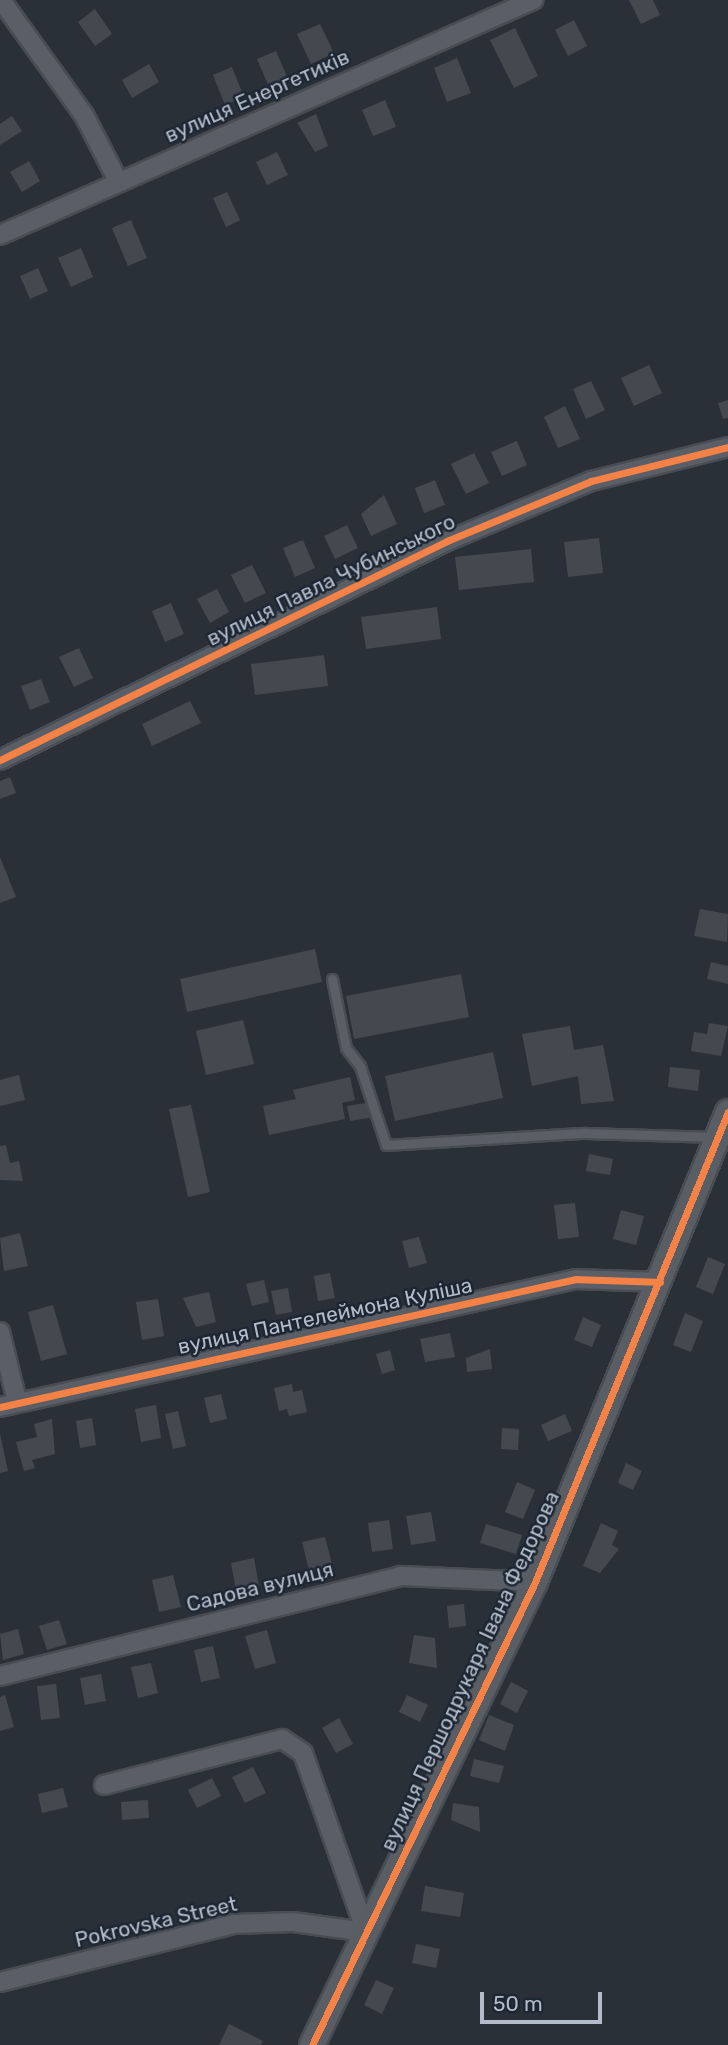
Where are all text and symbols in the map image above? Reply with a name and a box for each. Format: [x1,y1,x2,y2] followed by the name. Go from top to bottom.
[161,44,353,148] street label: вулиця Енергетиків
[203,509,459,651] street label: вулиця Павла Чубинського
[176,1272,474,1360] street label: вулиця Пантелеймона Куліша
[375,1487,565,1855] street label: вулиця Першодрукаря Івана Федорова
[184,1557,336,1617] street label: Садова вулиця
[72,1891,240,1953] street label: Pokrovska Street
[483,1979,606,2023] scale bar
[493,1991,543,2016] text: 50 m

